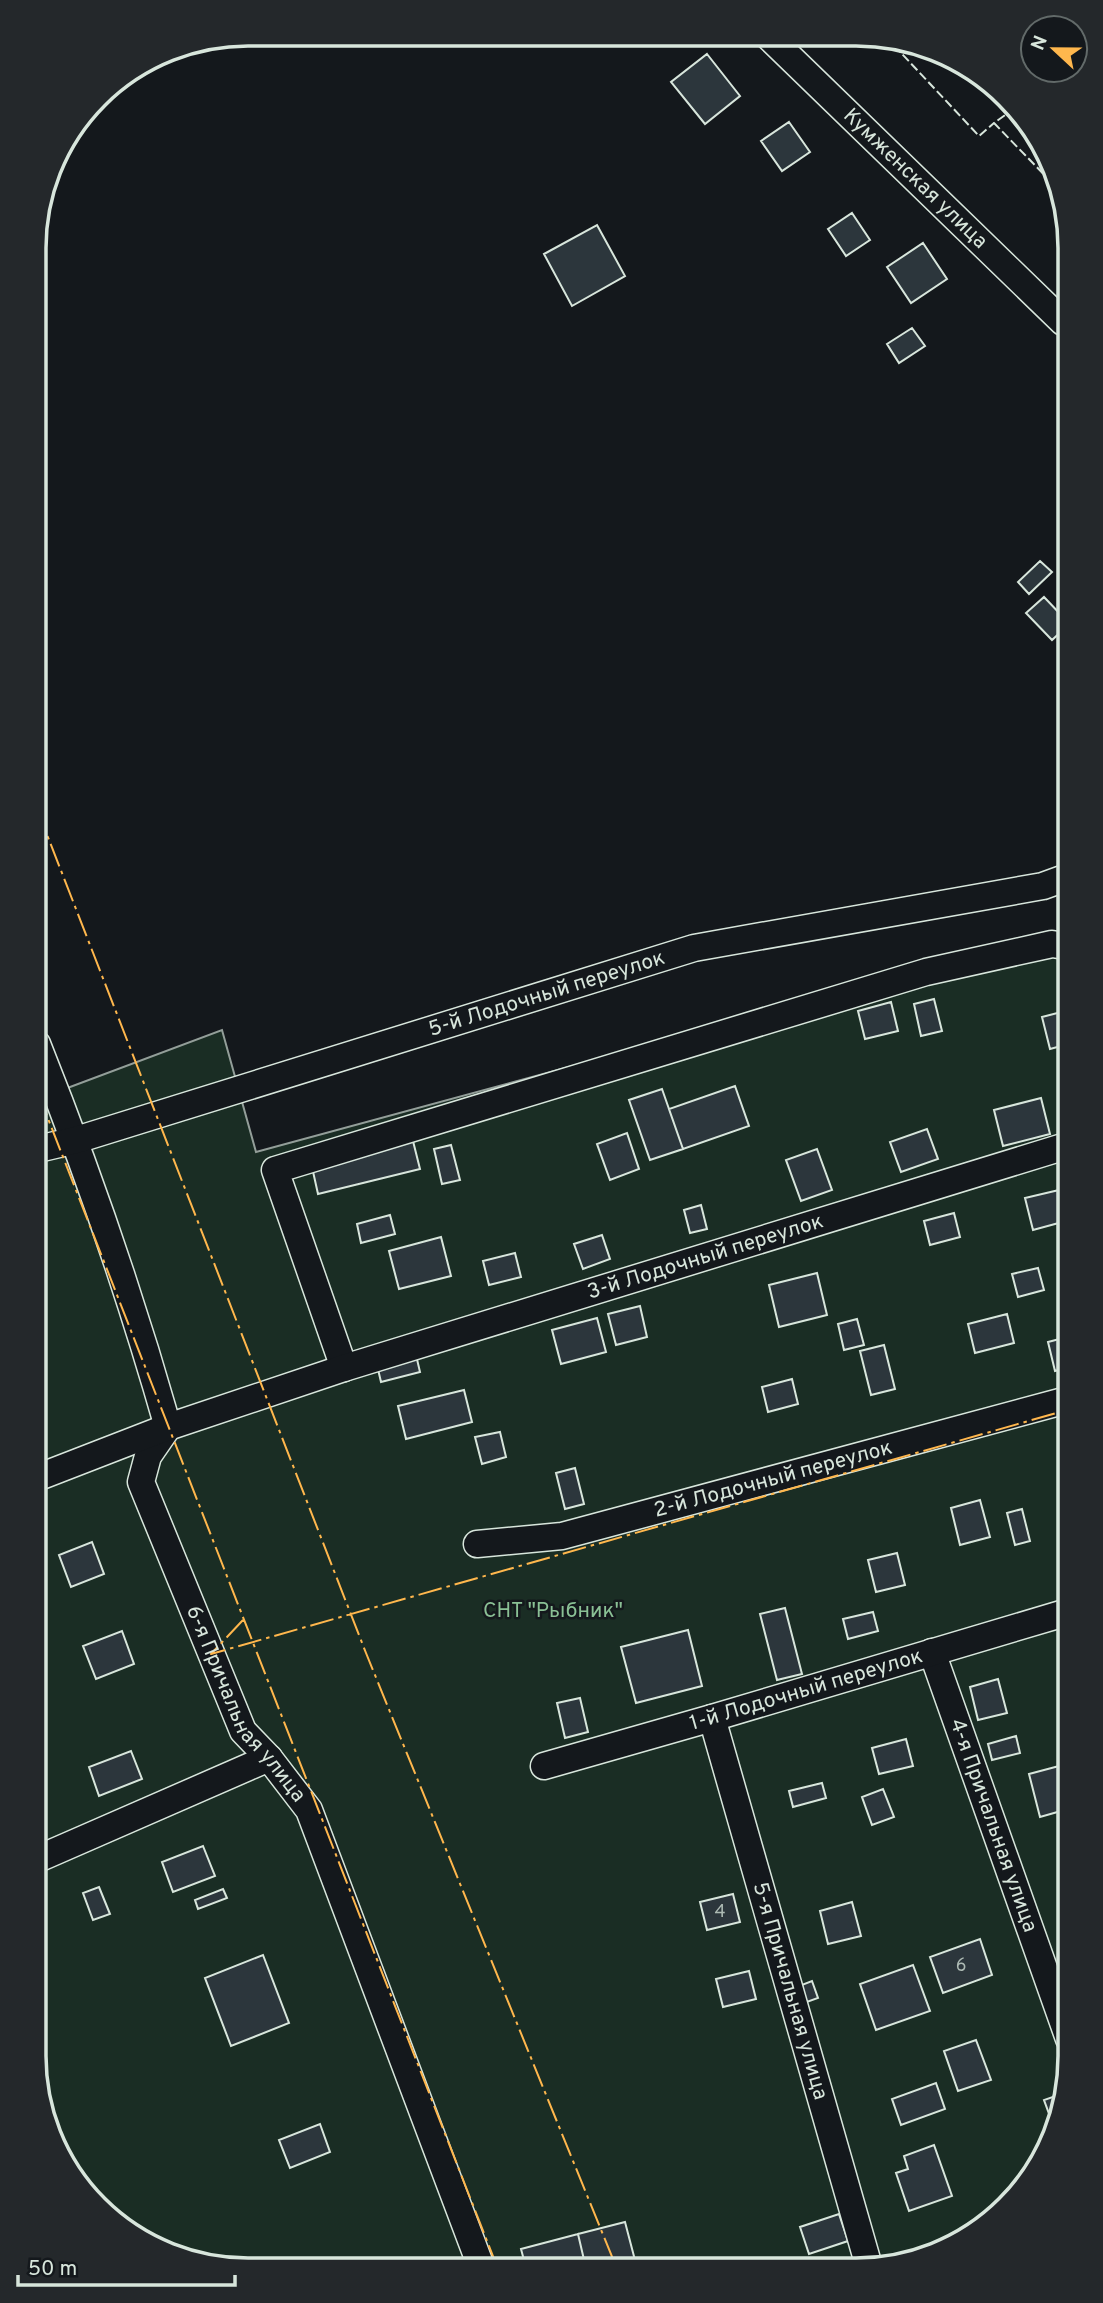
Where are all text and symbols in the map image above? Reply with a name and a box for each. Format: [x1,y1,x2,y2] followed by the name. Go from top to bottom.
[1019,14,1089,84] north arrow
[1026,33,1054,54] text: N
[837,102,993,255] street label: Кумженская улица
[425,944,668,1043] street label: 5-й Лодочный переулок
[584,1208,827,1306] street label: 3-й Лодочный переулок
[651,1434,895,1524] street label: 2-й Лодочный переулок
[483,1598,623,1625] park label: СНТ "Рыбник"
[180,1602,312,1808] street label: 6-я Причальная улица
[687,1643,926,1737] street label: 1-й Лодочный переулок
[943,1715,1044,1936] street label: 4-я Причальная улица
[746,1879,834,2103] street label: 5-я Причальная улица
[714,1901,726,1924] house number: 4
[956,1955,966,1978] house number: 6
[18,2244,234,2288] scale bar
[28,2256,77,2283] text: 50 m

